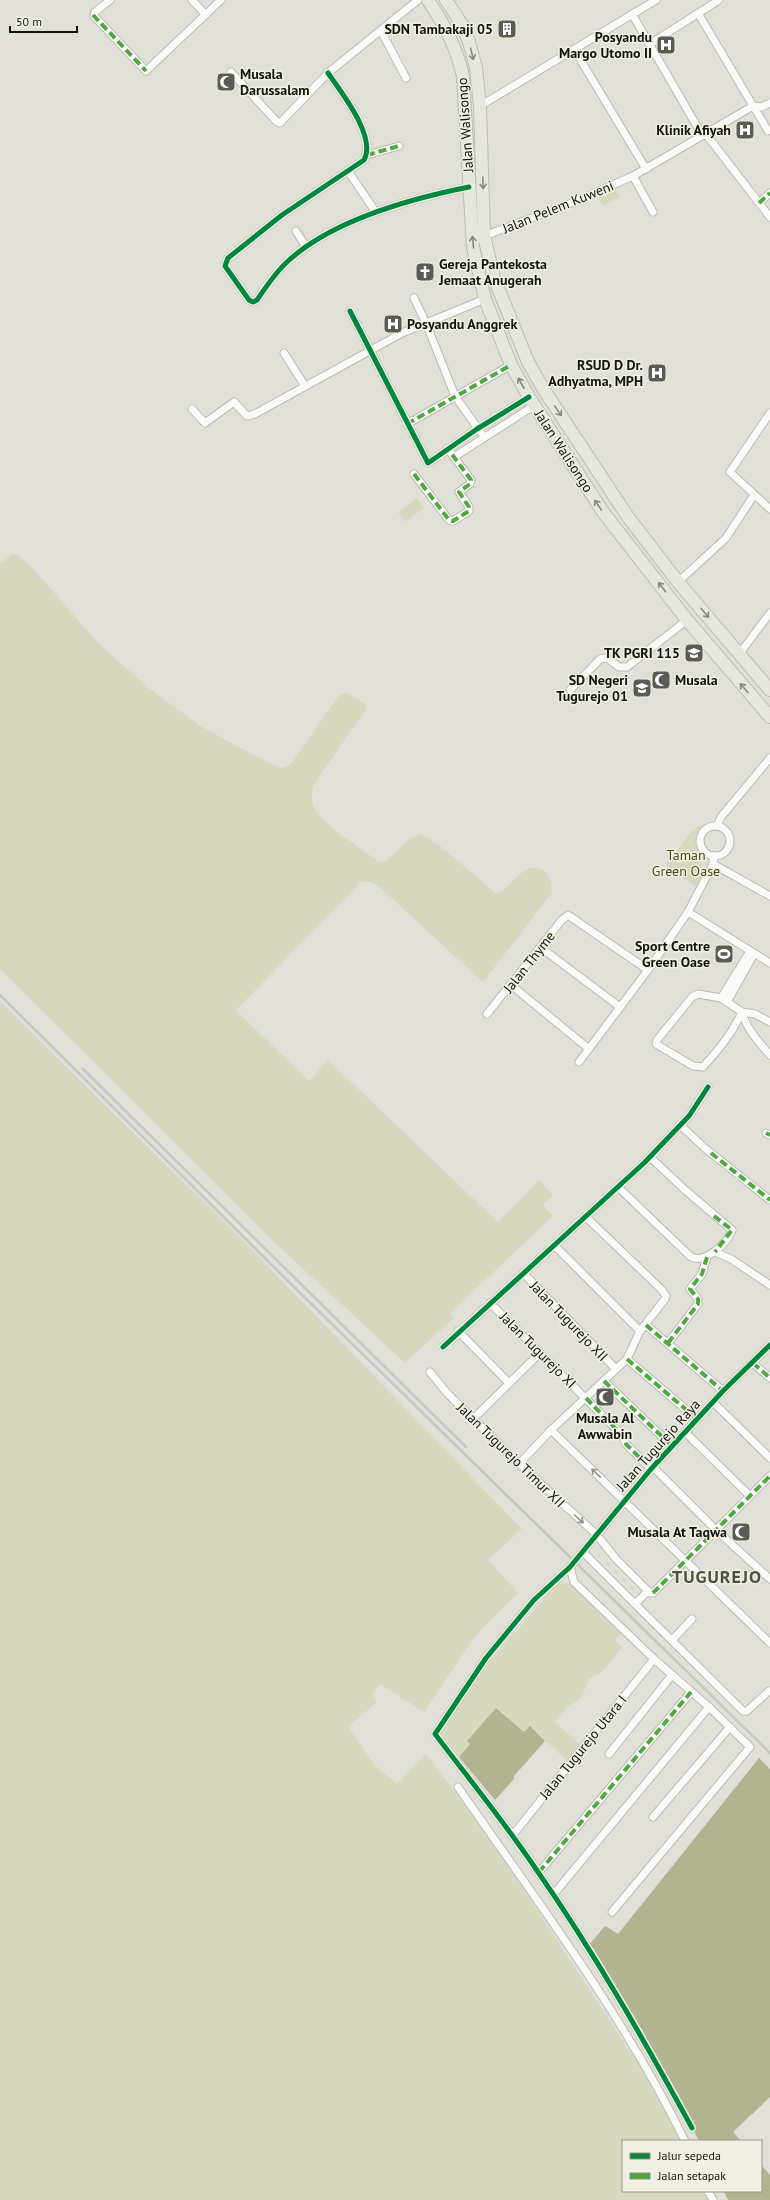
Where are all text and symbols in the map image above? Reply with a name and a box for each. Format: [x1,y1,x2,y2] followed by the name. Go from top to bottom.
[10,8,77,34] scale bar
[16,14,42,29] text: 50 m
[496,18,518,40] building icon: SDN Tambakaji 05
[384,20,493,38] place label: SDN Tambakaji 05
[559,28,652,62] place label: Posyandu Margo Utomo II
[655,34,677,56] hospital icon: Posyandu Margo Utomo II
[469,47,477,60] one-way arrow
[240,65,310,99] place label: Musala Darussalam
[215,71,237,93] mosque icon: Musala Darussalam
[453,77,477,174] street label: Jalan Walisongo
[734,119,756,141] hospital icon: Klinik Afiyah
[656,121,731,139] place label: Klinik Afiyah
[480,176,487,189] one-way arrow
[499,176,616,238] street label: Jalan Pelem Kuweni
[469,236,477,249] one-way arrow
[438,255,547,289] place label: Gereja Pantekosta Jemaat Anugerah
[414,261,436,283] church icon: Gereja Pantekosta Jemaat Anugerah
[382,313,404,335] hospital icon: Posyandu Anggrek
[407,315,517,333] place label: Posyandu Anggrek
[548,356,643,390] place label: RSUD D Dr. Adhyatma, MPH
[646,362,668,384] hospital icon: RSUD D Dr. Adhyatma, MPH
[517,377,525,389] one-way arrow
[530,405,597,496] street label: Jalan Walisongo
[554,405,562,416] one-way arrow
[594,499,602,510] one-way arrow
[658,582,666,593] one-way arrow
[700,608,709,618] one-way arrow
[683,642,705,664] school or university icon: TK PGRI 115
[604,644,680,662] place label: TK PGRI 115
[650,669,672,691] mosque icon: Musala
[556,671,628,705] place label: SD Negeri Tugurejo 01
[675,671,718,689] place label: Musala
[631,677,653,699] school or university icon: SD Negeri Tugurejo 01
[740,684,749,694] one-way arrow
[652,846,720,880] park label: Taman Green Oase
[499,928,559,997] street label: Jalan Thyme
[635,937,710,971] place label: Sport Centre Green Oase
[713,943,735,965] sports icon: Sport Centre Green Oase
[526,1277,612,1365] street label: Jalan Tugurejo XII
[496,1308,580,1392] street label: Jalan Tugurejo XI
[594,1386,616,1408] mosque icon: Musala Al Awwabin
[611,1395,704,1495] street label: Jalan Tugurejo Raya
[452,1398,569,1511] street label: Jalan Tugurejo Timur XII
[576,1409,635,1443] place label: Musala Al Awwabin
[591,1469,602,1478] one-way arrow
[574,1514,584,1524] one-way arrow
[730,1521,752,1543] mosque icon: Musala At Taqwa
[627,1523,727,1541] place label: Musala At Taqwa
[672,1565,762,1588] district label: TUGUREJO
[535,1691,631,1804] street label: Jalan Tugurejo Utara I
[622,2140,762,2192] legend
[657,2148,721,2163] text: Jalur sepeda
[657,2168,726,2183] text: Jalan setapak

